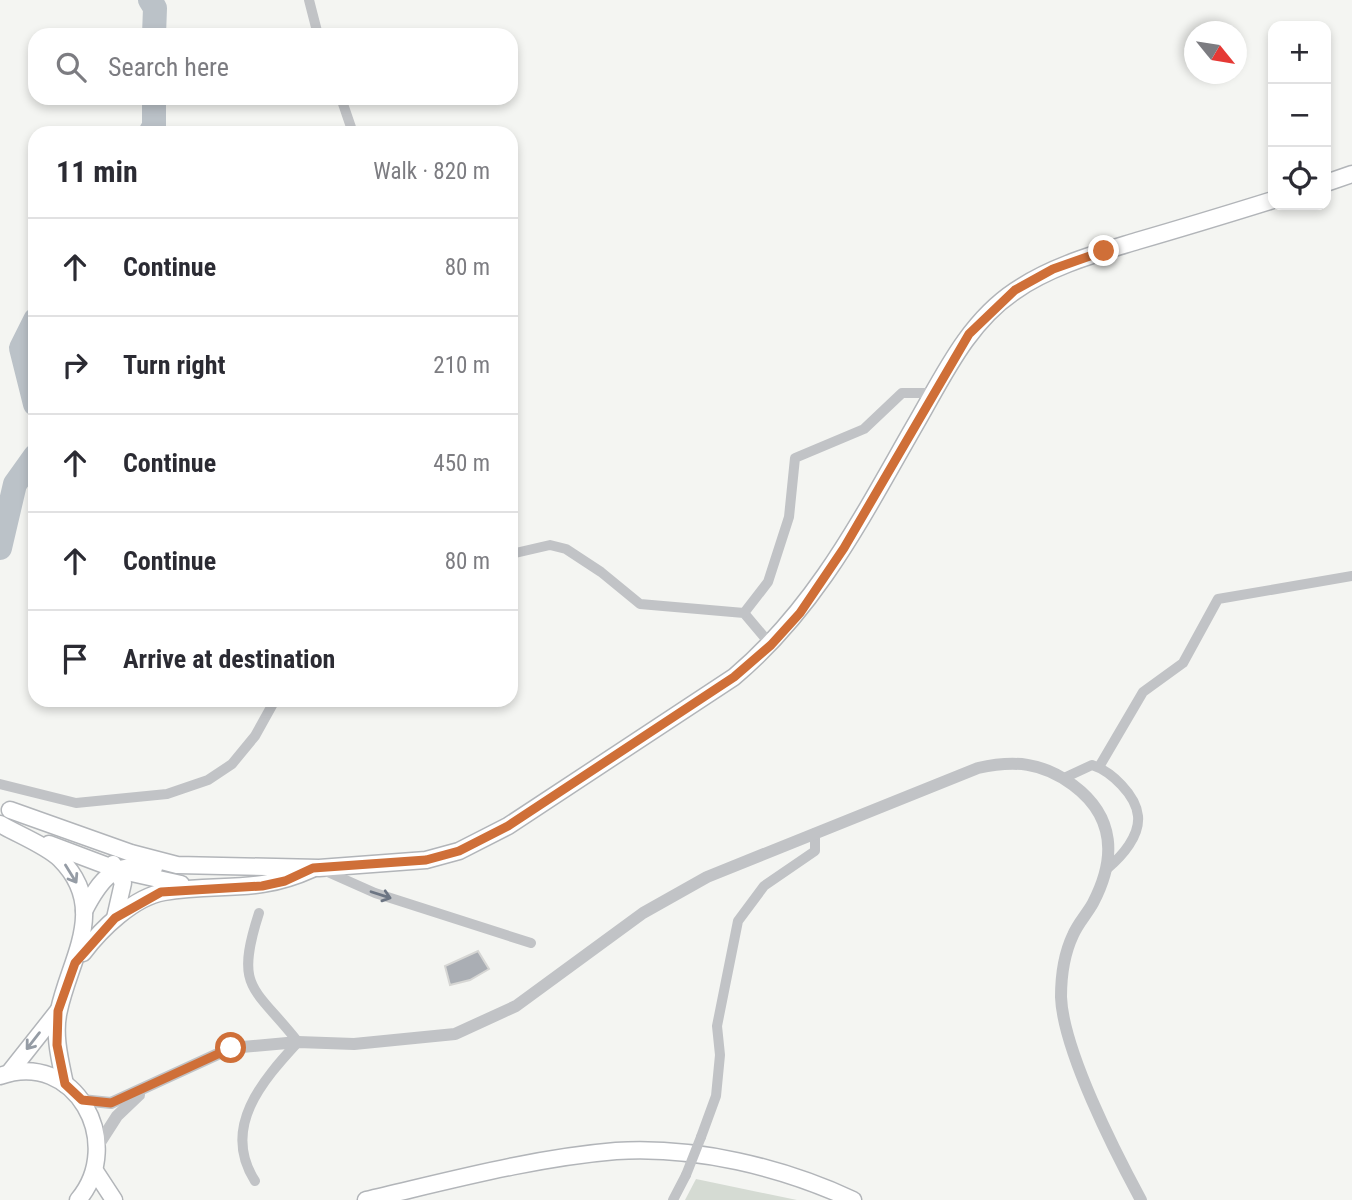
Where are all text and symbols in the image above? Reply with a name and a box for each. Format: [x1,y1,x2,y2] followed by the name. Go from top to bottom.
[1184,21,1247,84] north arrow
[1268,21,1331,210] map controls
[1268,21,1331,84] button: +
[28,28,518,105] search box
[52,48,90,86] icon: search
[108,52,229,82] text: Search here
[1268,84,1331,147] button: −
[1268,147,1331,210] button: locate
[56,154,138,189] text: 11 min
[373,158,490,185] text: Walk · 820 m
[1088,235,1119,266] route end
[56,248,94,286] icon: ahead
[123,252,216,282] text: Continue
[445,254,490,281] text: 80 m
[56,346,94,384] icon: right
[123,350,225,380] text: Turn right
[433,352,490,379] text: 210 m
[56,444,94,482] icon: ahead
[123,448,216,478] text: Continue
[433,450,490,477] text: 450 m
[56,542,94,580] icon: ahead
[123,546,216,576] text: Continue
[445,548,490,575] text: 80 m
[56,640,94,678] icon: arrive
[123,644,335,674] text: Arrive at destination
[63,864,78,883] one-way arrow
[370,889,392,902] one-way arrow
[26,1032,41,1050] one-way arrow
[215,1032,246,1063] route start

